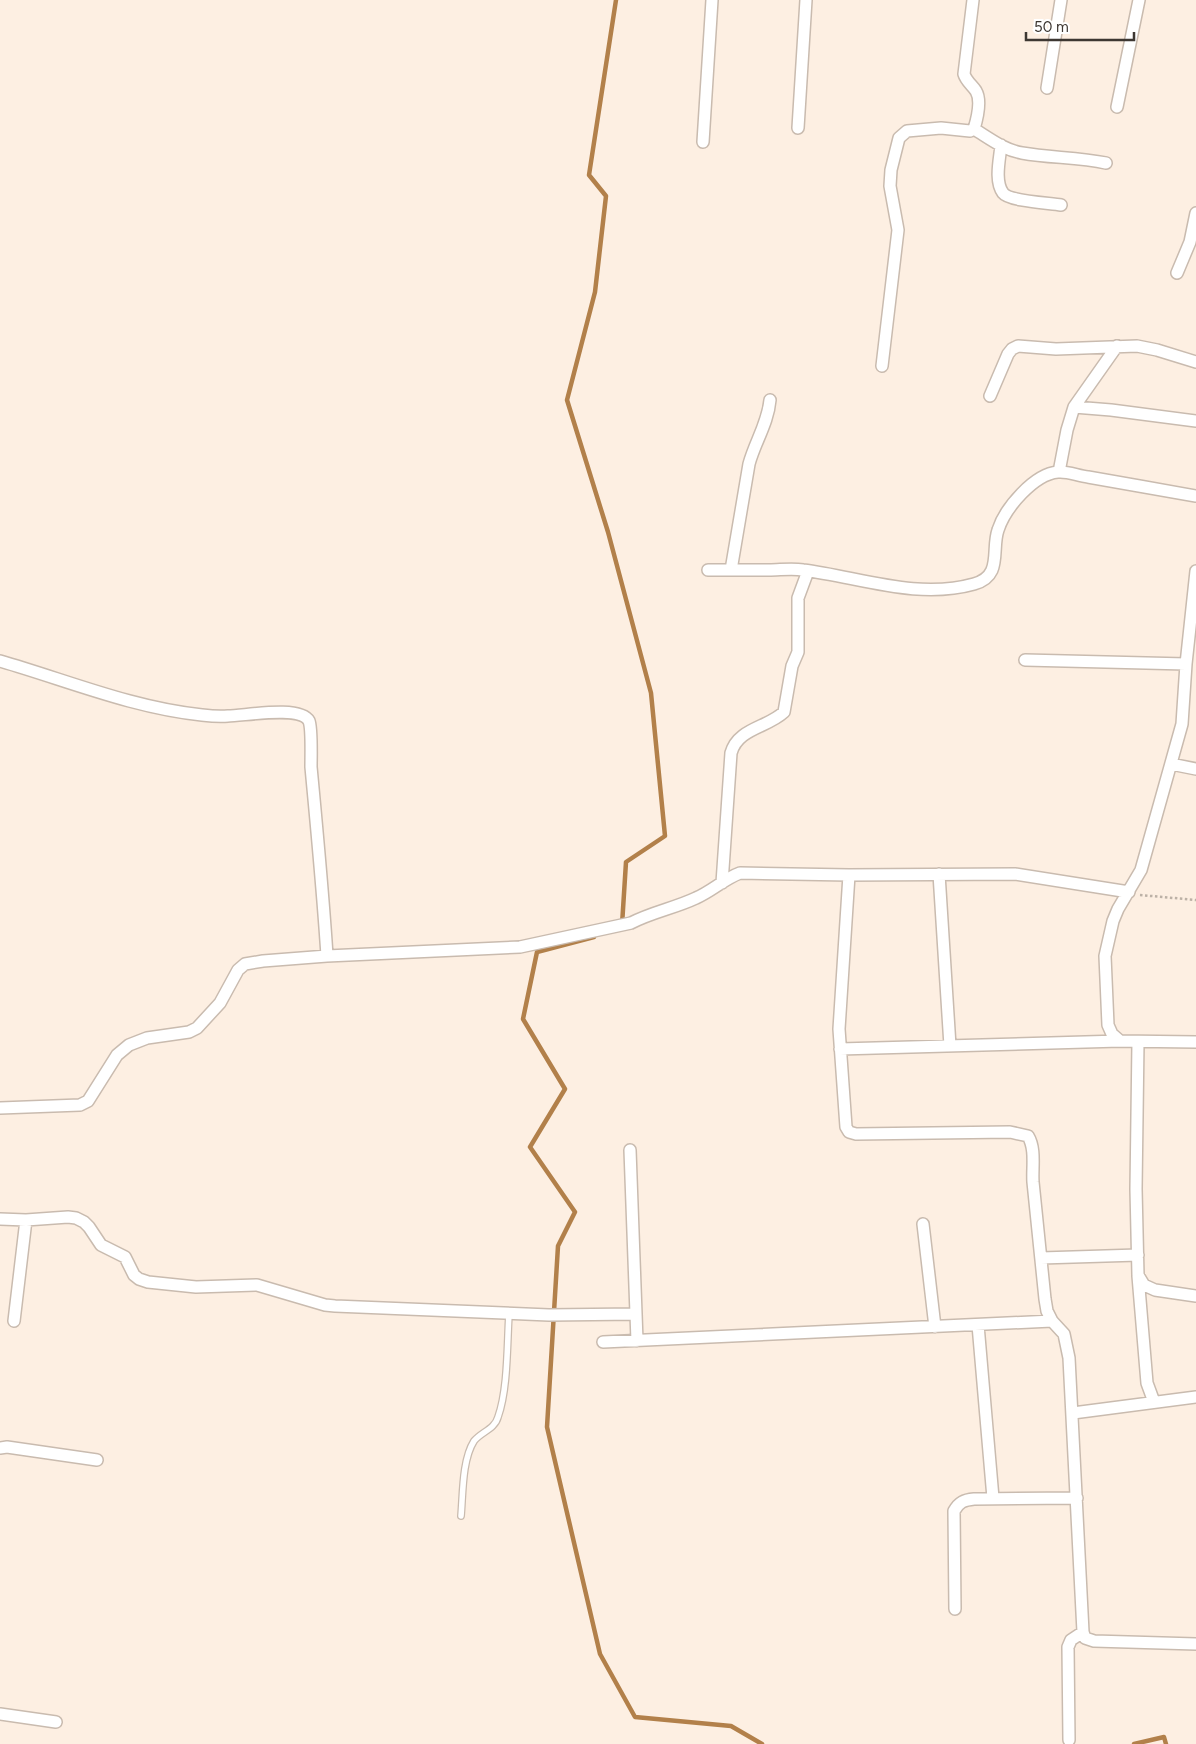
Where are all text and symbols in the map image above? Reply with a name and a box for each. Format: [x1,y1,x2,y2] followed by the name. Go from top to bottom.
[1026,10,1134,42] scale bar
[1034,18,1069,36] text: 50 m

